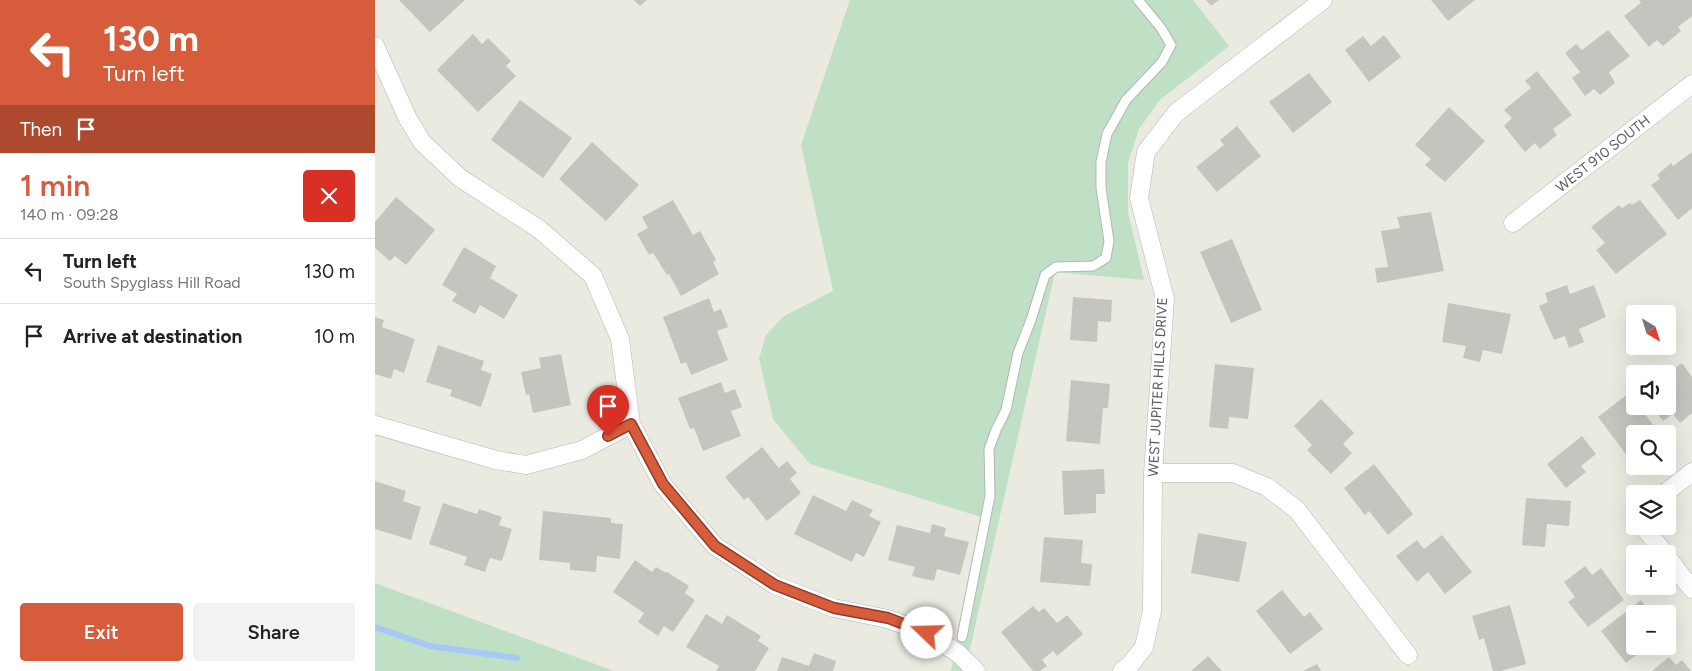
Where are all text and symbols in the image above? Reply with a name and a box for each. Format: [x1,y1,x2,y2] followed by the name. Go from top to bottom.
[103,18,199,60] text: 130 m
[20,20,85,85] icon: left
[103,60,185,87] text: Turn left
[1552,112,1654,196] street label: WEST 910 SOUTH
[72,115,100,143] icon: arrive
[20,118,62,141] text: Then
[20,167,90,204] text: 1 min
[303,170,355,222] button: close
[20,205,118,224] text: 140 m · 09:28
[63,250,137,273] text: Turn left
[20,257,48,285] icon: left
[304,260,355,283] text: 130 m
[63,273,241,292] text: South Spyglass Hill Road
[1145,297,1171,477] street label: WEST JUPITER HILLS DRIVE
[1626,305,1676,355] north arrow
[1626,305,1676,655] map controls
[20,322,48,350] icon: arrive
[63,325,242,348] text: Arrive at destination
[314,325,355,348] text: 10 m
[1626,365,1676,415] button: sound
[587,385,629,436] pin
[594,392,622,420] icon: arrive
[1626,425,1676,475] button: search
[1626,485,1676,535] button: layers
[1626,545,1676,595] button: +
[20,603,183,661] button: Exit
[193,603,355,661] button: Share
[1626,605,1676,655] button: −
[900,606,952,658] position arrow

